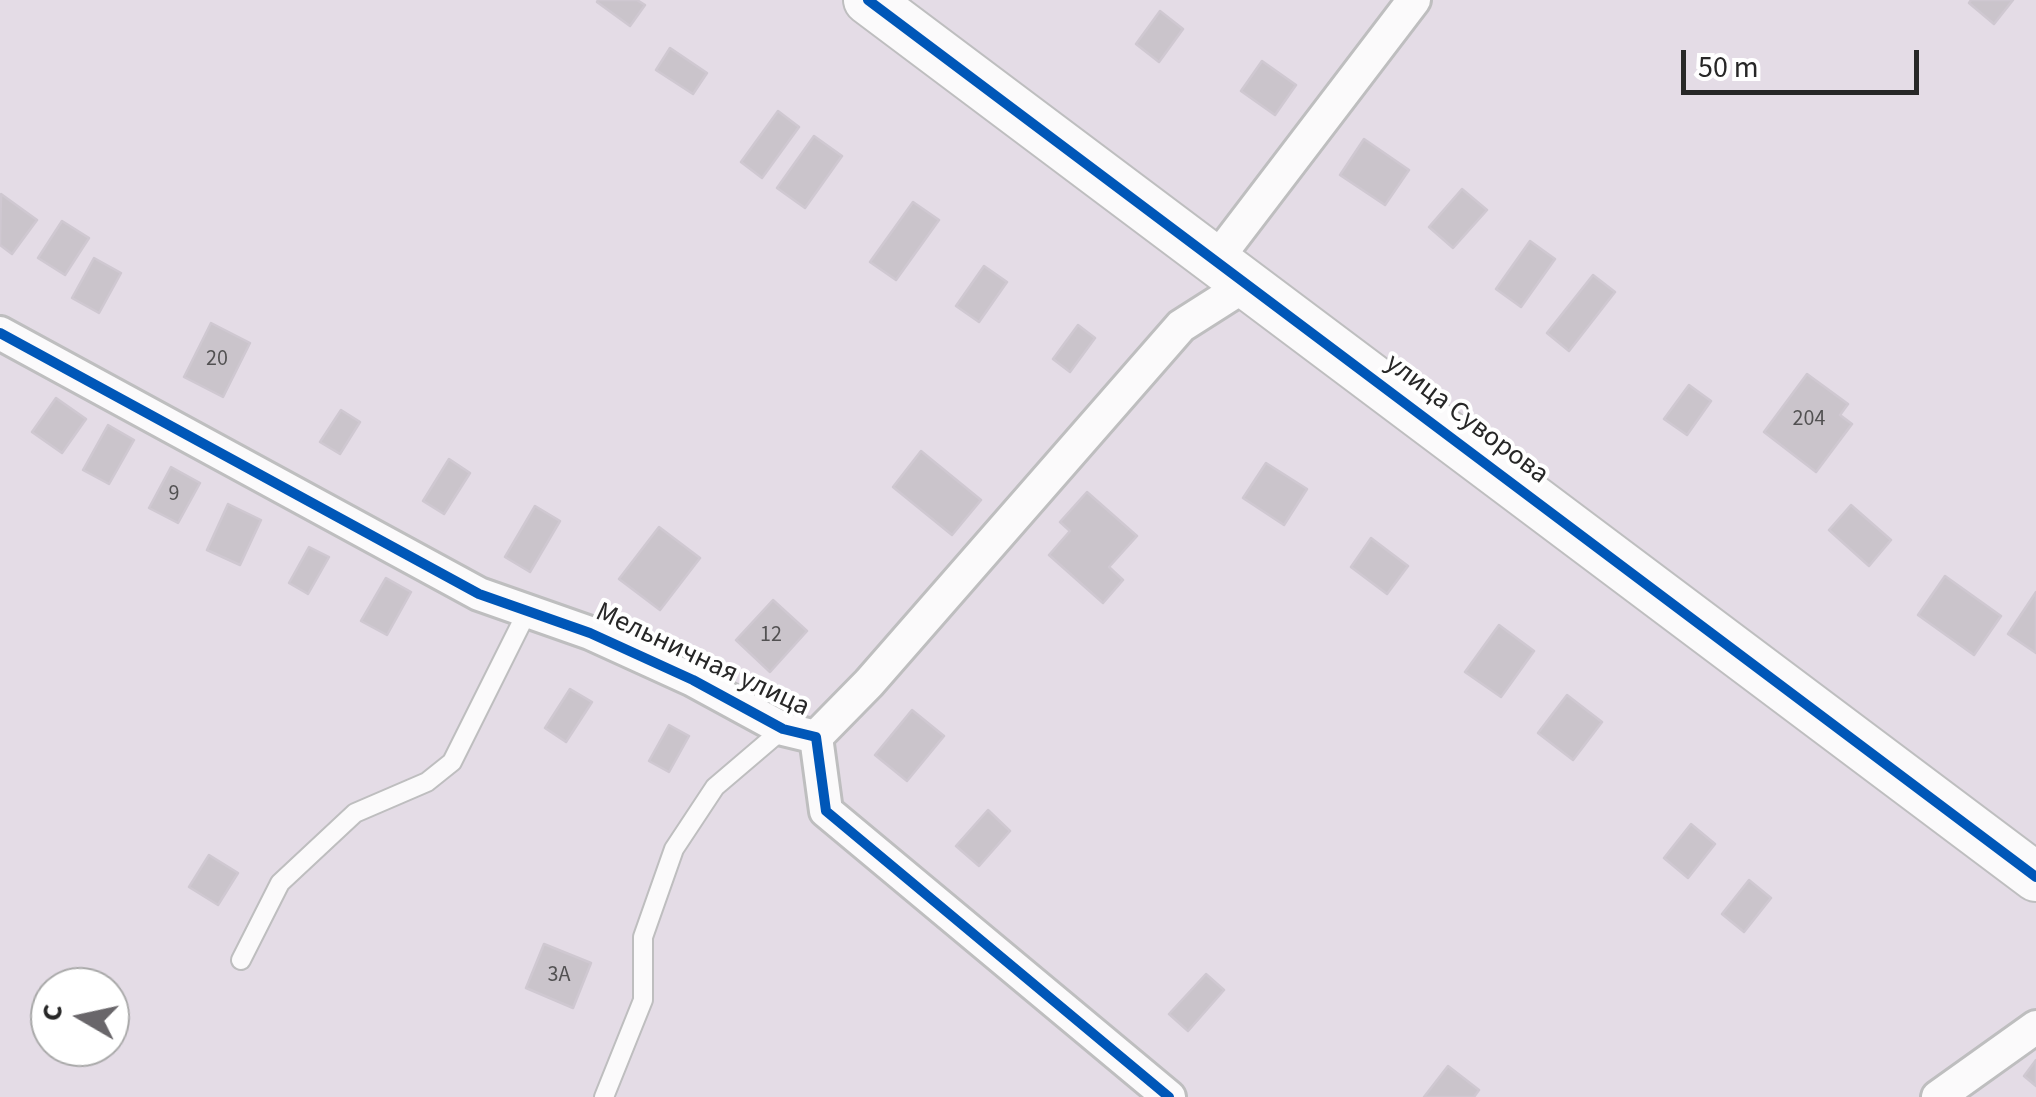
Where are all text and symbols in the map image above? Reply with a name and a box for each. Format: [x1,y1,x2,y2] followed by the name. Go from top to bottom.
[1686,30,1924,92] scale bar
[1698,46,1759,89] text: 50 m
[206,347,228,373] house number: 20
[1378,348,1554,492] street label: улица Суворова
[1793,407,1825,433] house number: 204
[169,482,179,508] house number: 9
[590,597,814,725] street label: Мельничная улица
[760,623,782,649] house number: 12
[548,963,570,989] house number: 3А
[30,967,130,1067] north arrow
[31,1001,73,1024] text: С

